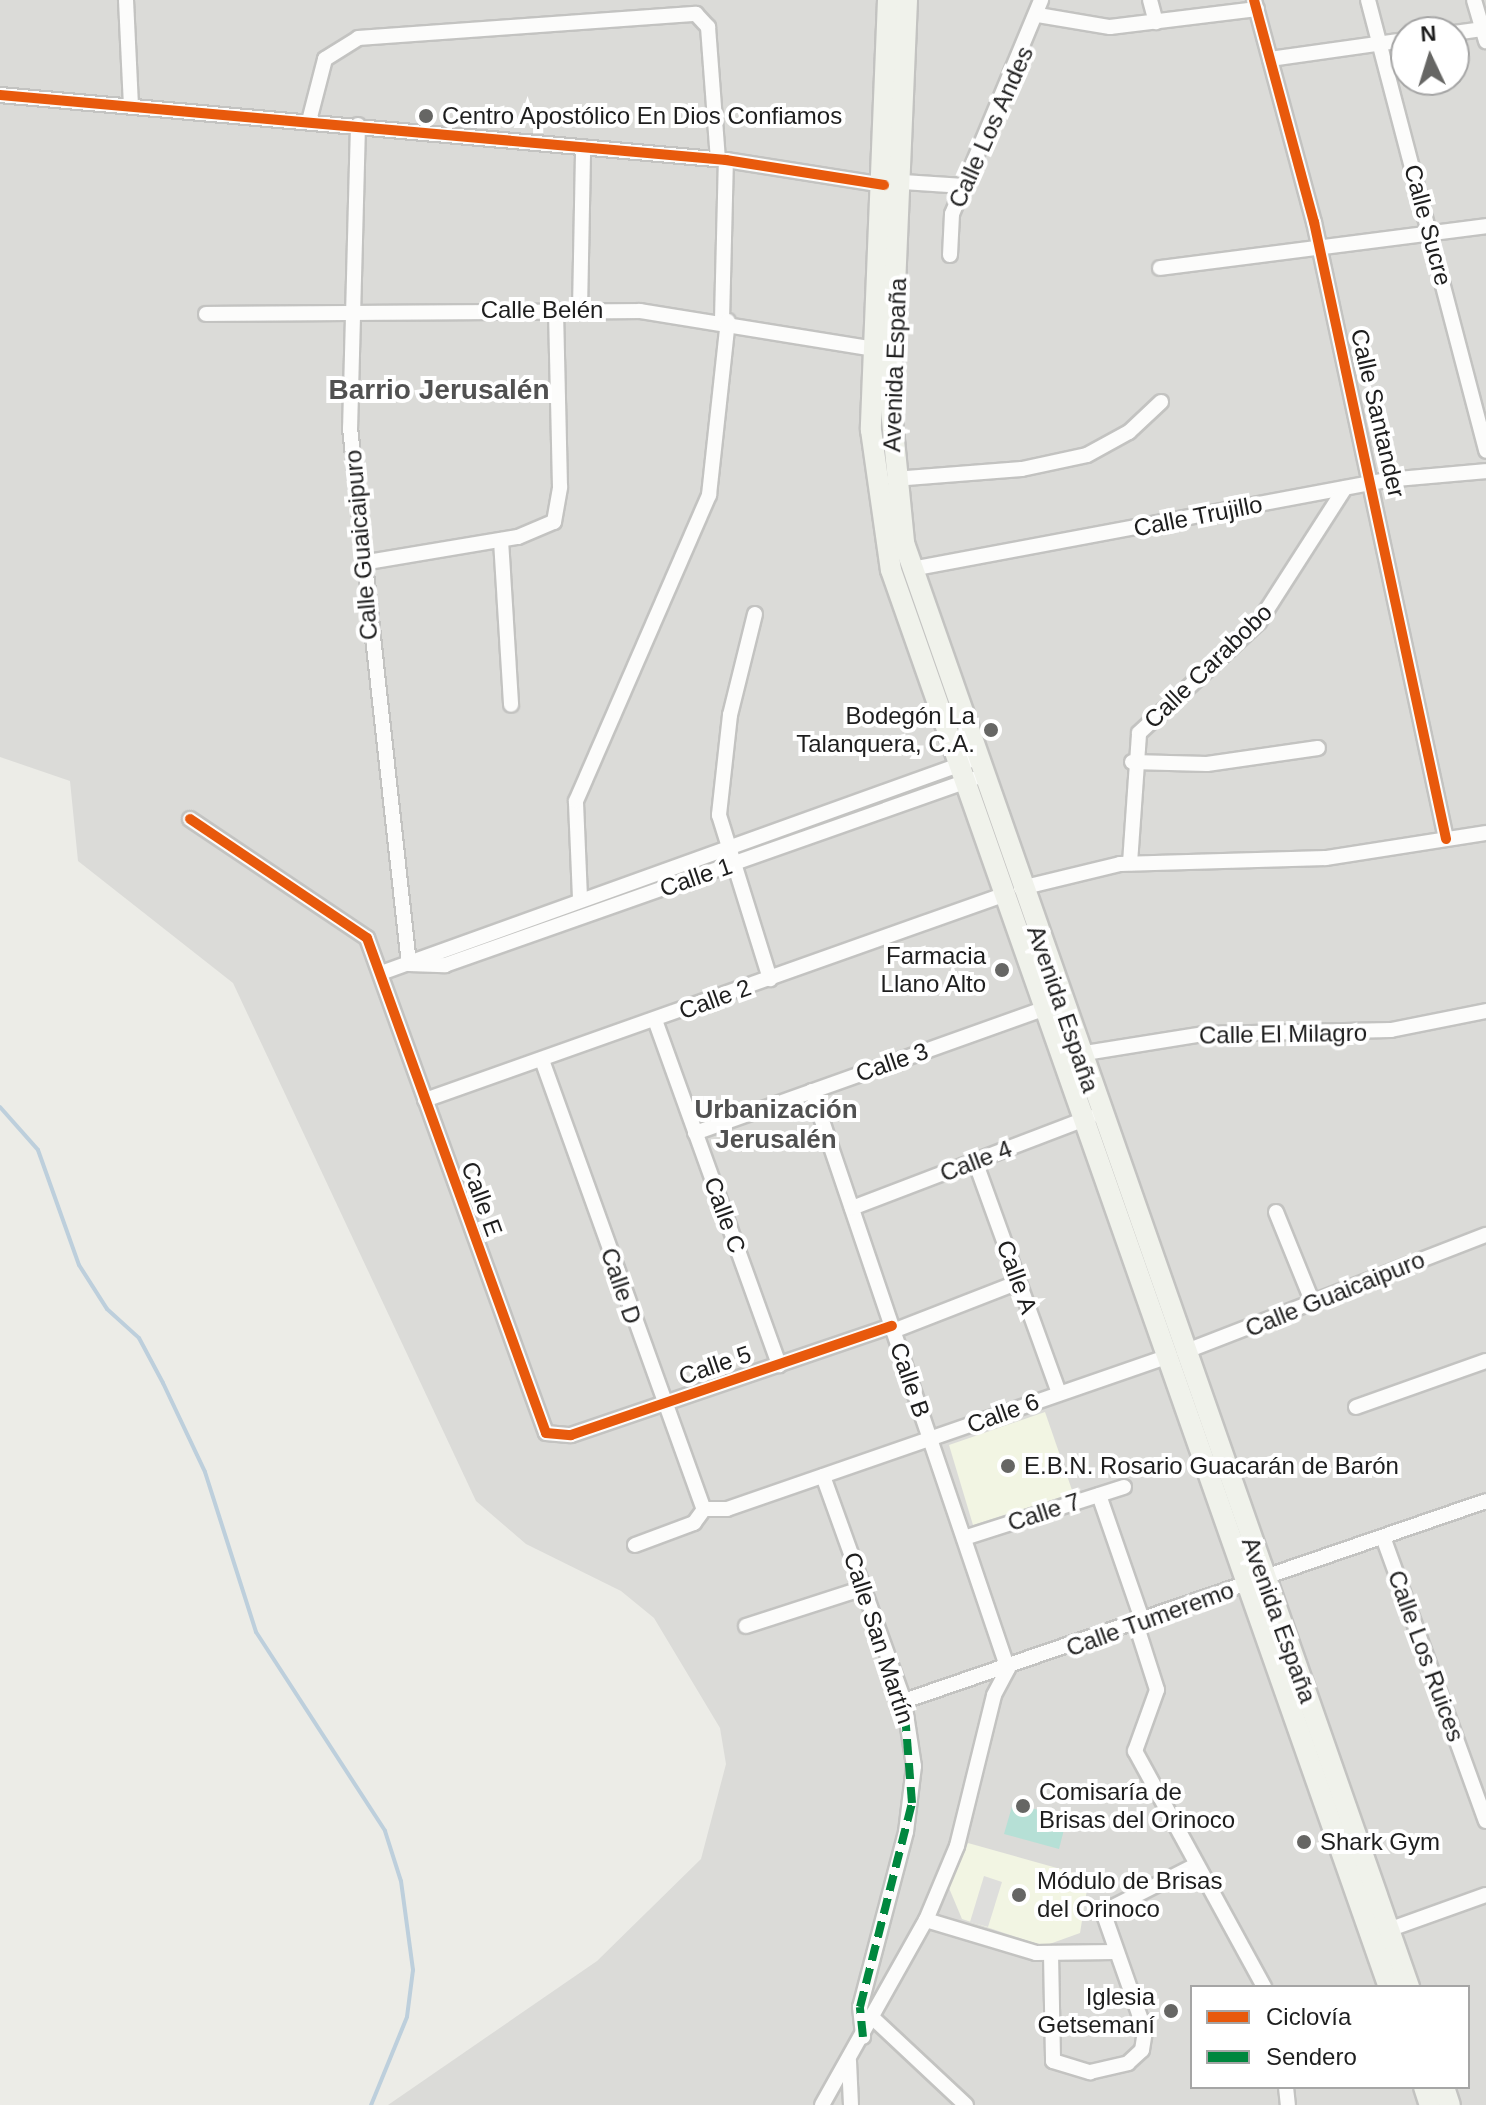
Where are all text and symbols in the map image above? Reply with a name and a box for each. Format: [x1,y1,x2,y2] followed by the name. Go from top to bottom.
[1390,16,1470,96] north arrow
[1420,21,1437,47] text: N
[942,41,1040,213] street label: Calle Los Andes
[442,102,844,130] place label: Centro Apostólico En Dios Confiamos
[417,107,435,125] marker: Centro Apostólico En Dios Confiamos
[1398,161,1458,289] street label: Calle Sucre
[878,277,912,453] street label: Avenida España
[481,296,603,324] street label: Calle Belén
[1345,326,1411,500] street label: Calle Santander
[329,373,549,407] district label: Barrio Jerusalén
[338,449,384,641] street label: Calle Guaicaipuro
[1131,489,1265,543] street label: Calle Trujillo
[1138,598,1278,734] street label: Calle Carabobo
[796,702,975,758] place label: Bodegón La Talanquera, C.A.
[982,721,1000,739] marker: Bodegón La Talanquera, C.A.
[656,851,736,903] street label: Calle 1
[1021,922,1105,1096] street label: Avenida España
[879,942,986,998] place label: Farmacia Llano Alto
[993,961,1011,979] marker: Farmacia Llano Alto
[675,973,755,1025] street label: Calle 2
[1199,1018,1367,1050] street label: Calle El Milagro
[852,1036,932,1088] street label: Calle 3
[694,1094,858,1156] district label: Urbanización Jerusalén
[936,1134,1016,1188] street label: Calle 4
[455,1158,509,1240] street label: Calle E
[698,1173,752,1257] street label: Calle C
[990,1236,1044,1318] street label: Calle A
[595,1244,647,1328] street label: Calle D
[1241,1245,1429,1343] street label: Calle Guaicaipuro
[675,1339,755,1391] street label: Calle 5
[884,1339,936,1421] street label: Calle B
[963,1387,1043,1439] street label: Calle 6
[1024,1452,1399,1480] place label: E.B.N. Rosario Guacarán de Barón
[999,1457,1017,1475] marker: E.B.N. Rosario Guacarán de Barón
[1004,1487,1084,1537] street label: Calle 7
[1236,1533,1322,1707] street label: Avenida España
[838,1549,920,1727] street label: Calle San Martín
[1382,1566,1470,1746] street label: Calle Los Ruices
[1062,1575,1238,1663] street label: Calle Tumeremo
[1039,1778,1235,1834] place label: Comisaría de Brisas del Orinoco
[1014,1797,1032,1815] marker: Comisaría de Brisas del Orinoco
[1320,1828,1440,1856] place label: Shark Gym
[1295,1833,1313,1851] marker: Shark Gym
[1037,1867,1222,1923] place label: Módulo de Brisas del Orinoco
[1008,1884,1030,1906] marker: Módulo de Brisas del Orinoco
[1038,1983,1155,2039] place label: Iglesia Getsemaní
[1190,1985,1470,2089] legend
[1162,2002,1180,2020] marker: Iglesia Getsemaní
[1266,2003,1351,2030] text: Ciclovía
[1266,2043,1357,2070] text: Sendero

